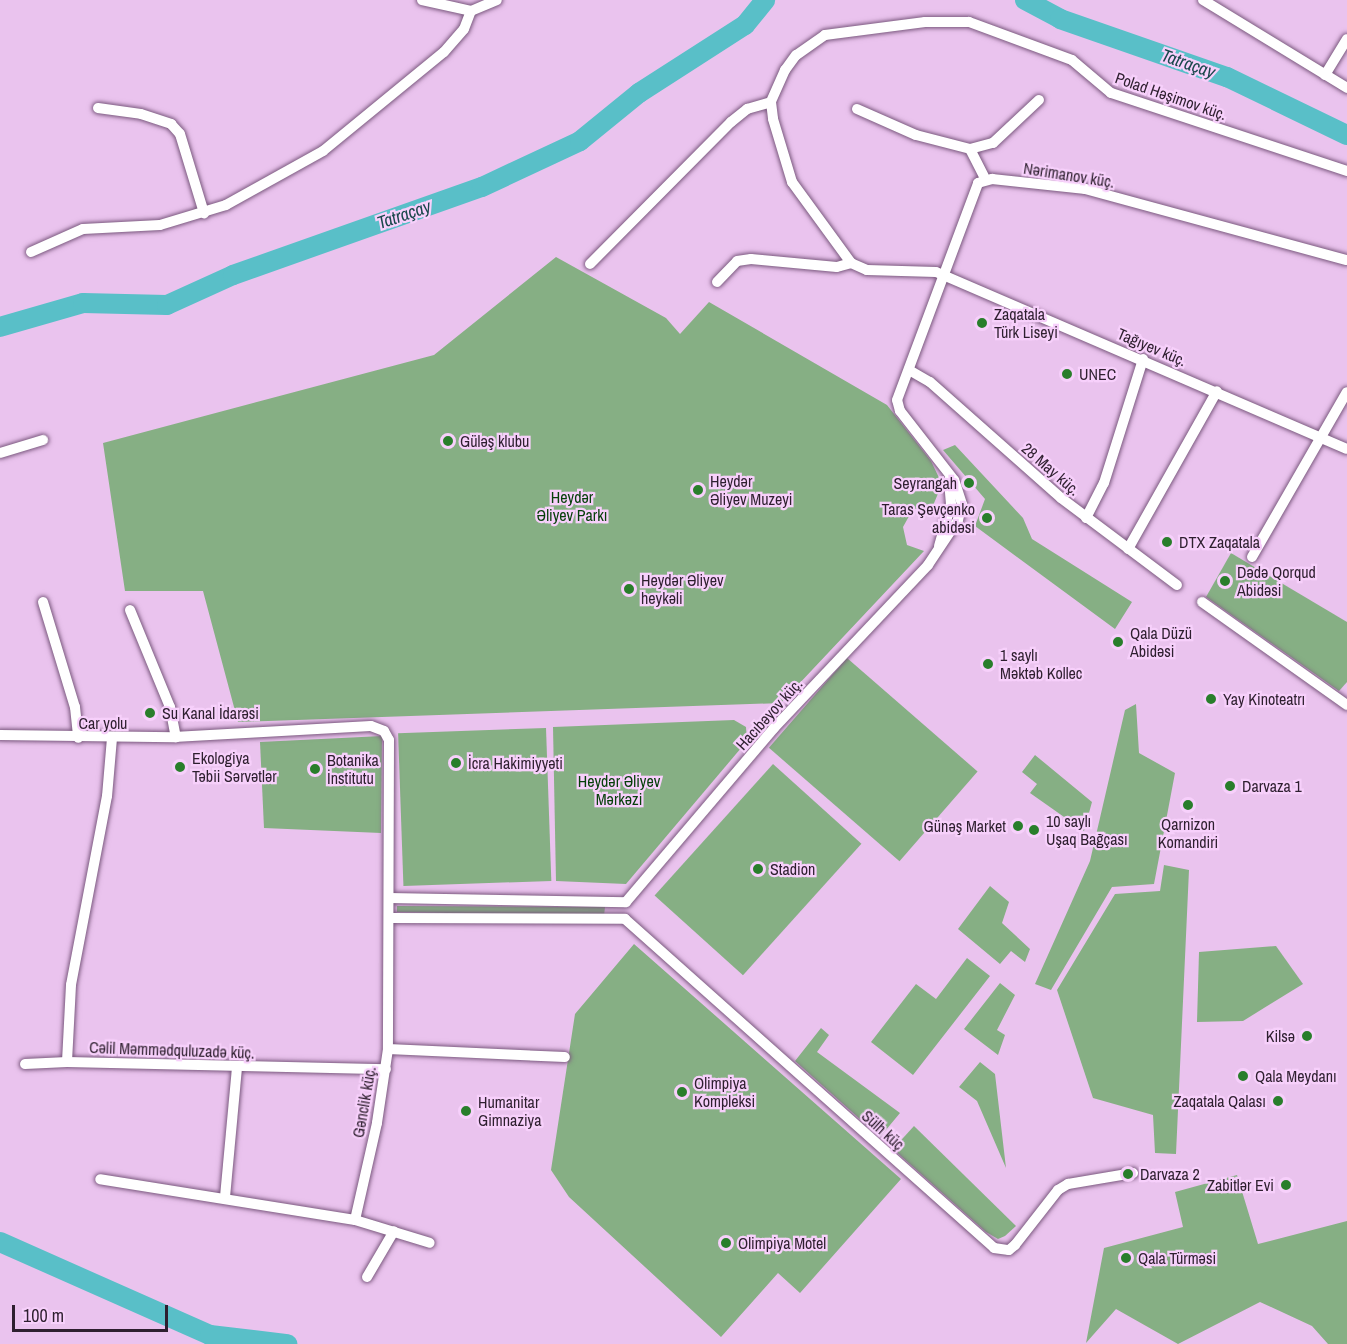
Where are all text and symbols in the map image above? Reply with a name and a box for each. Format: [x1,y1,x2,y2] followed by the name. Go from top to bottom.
[1158,45,1218,83] water label: Tatraçay
[1113,68,1229,124] street label: Polad Həşimov küç.
[1022,158,1116,192] street label: Nərimanov küç.
[374,196,434,234] water label: Tatraçay
[994,304,1058,342] place label: Zaqatala Türk Liseyi
[975,316,989,330] marker: Zaqatala Türk Liseyi
[1115,324,1189,370] street label: Tağıyev küç.
[1079,364,1116,384] place label: UNEC
[1060,367,1074,381] marker: UNEC
[460,431,529,451] place label: Güləş klubu
[441,434,455,448] marker: Güləş klubu
[1018,439,1084,499] street label: 28 May küç.
[710,471,793,509] place label: Heydər Əliyev Muzeyi
[894,473,957,493] place label: Seyrangah
[962,476,976,490] marker: Seyrangah
[691,483,705,497] marker: Heydər Əliyev Muzeyi
[537,487,607,525] park label: Heydər Əliyev Parkı
[881,499,975,537] place label: Taras Şevçenko abidəsi
[980,511,994,525] marker: Taras Şevçenko abidəsi
[1179,532,1260,552] place label: DTX Zaqatala
[1160,535,1174,549] marker: DTX Zaqatala
[1237,562,1316,600] place label: Dədə Qorqud Abidəsi
[641,570,724,608] place label: Heydər Əliyev heykəli
[1218,574,1232,588] marker: Dədə Qorqud Abidəsi
[622,582,636,596] marker: Heydər Əliyev heykəli
[1130,623,1192,661] place label: Qala Düzü Abidəsi
[1111,635,1125,649] marker: Qala Düzü Abidəsi
[1000,645,1082,683] place label: 1 saylı Məktəb Kollec
[981,657,995,671] marker: 1 saylı Məktəb Kollec
[732,674,806,754] street label: Hacıbəyov küç.
[1223,689,1305,709] place label: Yay Kinoteatrı
[1204,692,1218,706] marker: Yay Kinoteatrı
[162,703,259,723] place label: Su Kanal İdarəsi
[143,706,157,720] marker: Su Kanal İdarəsi
[79,713,127,733] street label: Car yolu
[192,748,277,786] place label: Ekologiya Təbii Sərvətlər
[327,750,379,788] place label: Botanika İnstitutu
[468,753,563,773] place label: İcra Hakimiyyəti
[449,756,463,770] marker: İcra Hakimiyyəti
[173,760,187,774] marker: Ekologiya Təbii Sərvətlər
[308,762,322,776] marker: Botanika İnstitutu
[578,771,660,809] park label: Heydər Əliyev Mərkəzi
[1242,776,1302,796] place label: Darvaza 1
[1223,779,1237,793] marker: Darvaza 1
[1181,798,1195,812] marker: Qarnizon Komandiri
[1046,811,1128,849] place label: 10 saylı Uşaq Bağçası
[1158,814,1218,852] place label: Qarnizon Komandiri
[924,816,1006,836] place label: Günəş Market
[1011,819,1025,833] marker: Günəş Market
[1027,823,1041,837] marker: 10 saylı Uşaq Bağçası
[770,859,815,879] place label: Stadion
[751,862,765,876] marker: Stadion
[1266,1026,1295,1046] place label: Kilsə
[1300,1029,1314,1043] marker: Kilsə
[89,1038,255,1062] street label: Cəlil Məmmədquluzadə küç.
[348,1065,380,1139] street label: Gənclik küç.
[1255,1066,1337,1086] place label: Qala Meydanı
[1236,1069,1250,1083] marker: Qala Meydanı
[694,1073,755,1111] place label: Olimpiya Kompleksi
[675,1085,689,1099] marker: Olimpiya Kompleksi
[1173,1091,1266,1111] place label: Zaqatala Qalası
[478,1092,541,1130] place label: Humanitar Gimnaziya
[1271,1094,1285,1108] marker: Zaqatala Qalası
[459,1104,473,1118] marker: Humanitar Gimnaziya
[858,1106,908,1154] street label: Sülh küç
[1140,1164,1200,1184] place label: Darvaza 2
[1121,1167,1135,1181] marker: Darvaza 2
[1207,1175,1274,1195] place label: Zabitlər Evi
[1279,1178,1293,1192] marker: Zabitlər Evi
[738,1233,826,1253] place label: Olimpiya Motel
[719,1236,733,1250] marker: Olimpiya Motel
[1138,1248,1216,1268] place label: Qala Türməsi
[1119,1251,1133,1265] marker: Qala Türməsi
[15,1293,171,1331] scale bar
[23,1303,64,1328] text: 100 m

